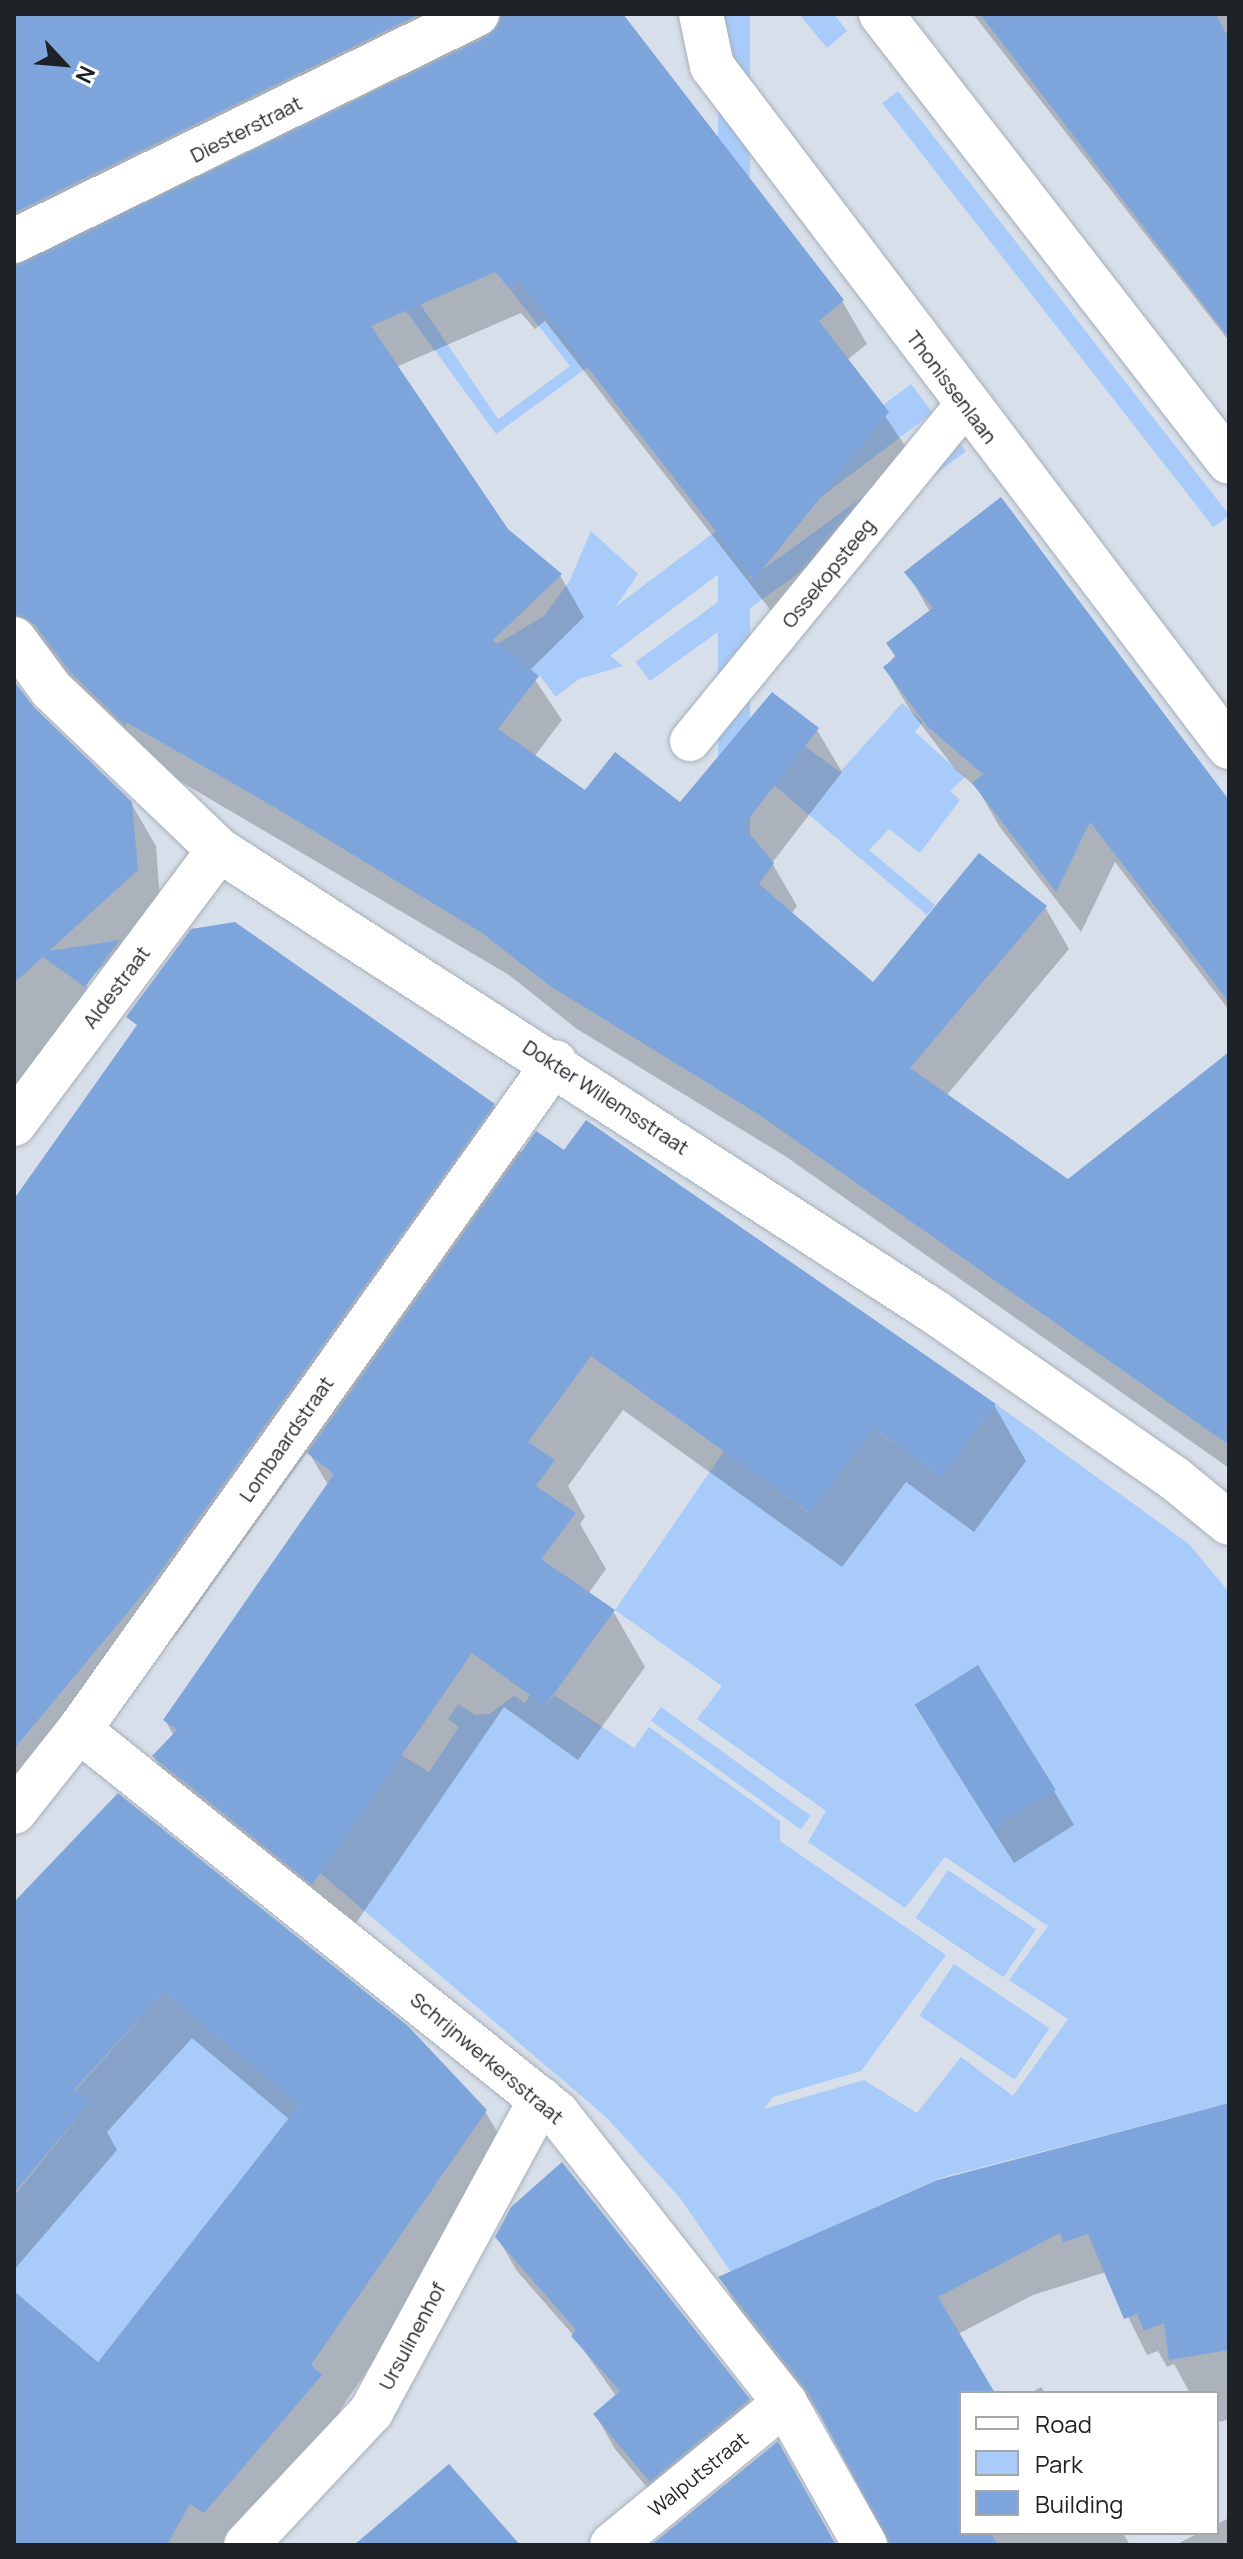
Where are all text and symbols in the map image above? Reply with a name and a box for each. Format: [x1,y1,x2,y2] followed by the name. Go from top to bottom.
[24,24,104,104] north arrow
[69,61,103,88] text: N
[186,91,306,167] street label: Diesterstraat
[902,326,1002,448] street label: Thonissenlaan
[777,513,879,633] street label: Ossekopsteeg
[77,941,155,1033] street label: Aldestraat
[519,1035,693,1159] street label: Dokter Willemsstraat
[234,1372,338,1506] street label: Lombaardstraat
[406,1987,568,2129] street label: Schrijnwerkersstraat
[374,2278,450,2394] street label: Ursulinenhof
[959,2391,1219,2535] legend
[1035,2407,1092,2440] text: Road
[643,2427,753,2521] street label: Walputstraat
[1035,2447,1083,2480] text: Park
[1035,2487,1123,2520] text: Building

